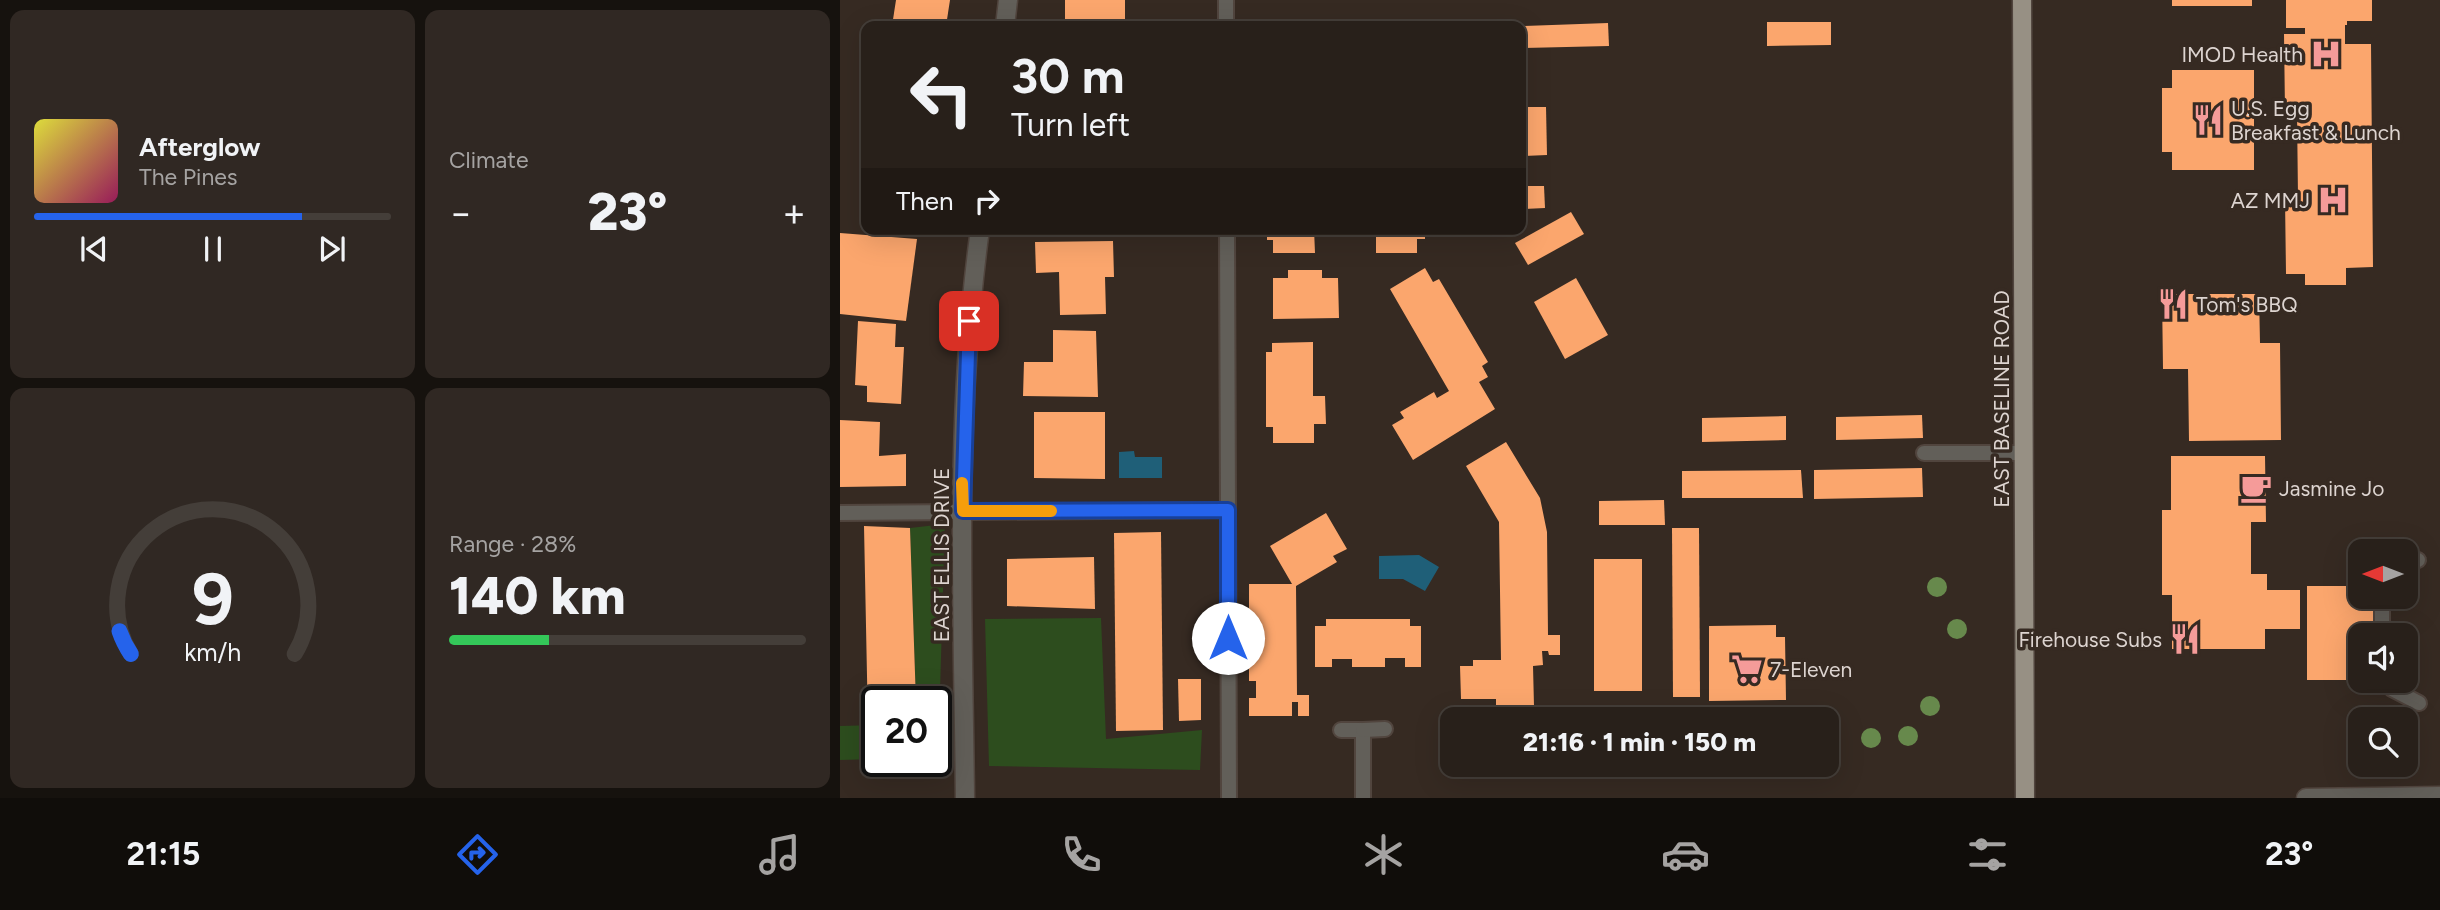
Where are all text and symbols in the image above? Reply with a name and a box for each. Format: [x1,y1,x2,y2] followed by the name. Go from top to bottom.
[2309,37,2343,71] hospital icon: IMOD Health
[2181,42,2303,67] place label: IMOD Health
[1011,46,1124,105] text: 30 m
[896,49,987,140] icon: left
[2231,96,2401,145] place label: U.S. Egg Breakfast & Lunch
[2191,103,2225,137] restaurant icon: U.S. Egg Breakfast & Lunch
[1011,106,1130,144] text: Turn left
[139,131,261,163] text: Afterglow
[449,146,528,174] text: Climate
[139,163,238,191] text: The Pines
[588,181,667,243] text: 23°
[968,182,1006,220] icon: right
[2316,183,2350,217] hospital icon: AZ MMJ
[896,185,954,217] text: Then
[2231,188,2310,213] place label: AZ MMJ
[449,190,473,236] text: −
[782,190,806,236] text: +
[75,230,113,268] icon: previous
[194,230,232,268] icon: pause
[313,230,351,268] icon: next
[2156,287,2190,321] restaurant icon: Tom's BBQ
[1989,290,2014,508] street label: EAST BASELINE ROAD
[939,291,999,351] pin
[2196,292,2298,317] place label: Tom's BBQ
[950,302,988,340] icon: arrive
[929,468,954,642] street label: EAST ELLIS DRIVE
[2239,471,2273,505] cafe icon: Jasmine Jo
[2279,476,2384,501] place label: Jasmine Jo
[449,530,576,558] text: Range · 28%
[2348,539,2418,609] north arrow
[2348,539,2418,777] map controls
[191,555,234,642] text: 9
[449,565,626,627] text: 140 km
[1191,601,1265,675] position arrow
[2168,622,2202,656] restaurant icon: Firehouse Subs
[2348,623,2418,693] button: sound
[2018,627,2162,652] place label: Firehouse Subs
[184,637,241,667] text: km/h
[1730,652,1764,686] supermarket icon: 7-Eleven
[1770,657,1852,682] place label: 7-Eleven
[861,686,952,777] speed limit sign: 20
[2348,707,2418,777] button: search
[1523,726,1756,758] text: 21:16 · 1 min · 150 m
[453,830,502,879] icon: directions
[755,830,804,879] icon: music
[1057,830,1106,879] icon: phone
[1359,830,1408,879] icon: climate
[1661,830,1710,879] icon: car
[1963,830,2012,879] icon: filters
[126,835,200,873] text: 21:15
[2265,835,2313,873] text: 23°

